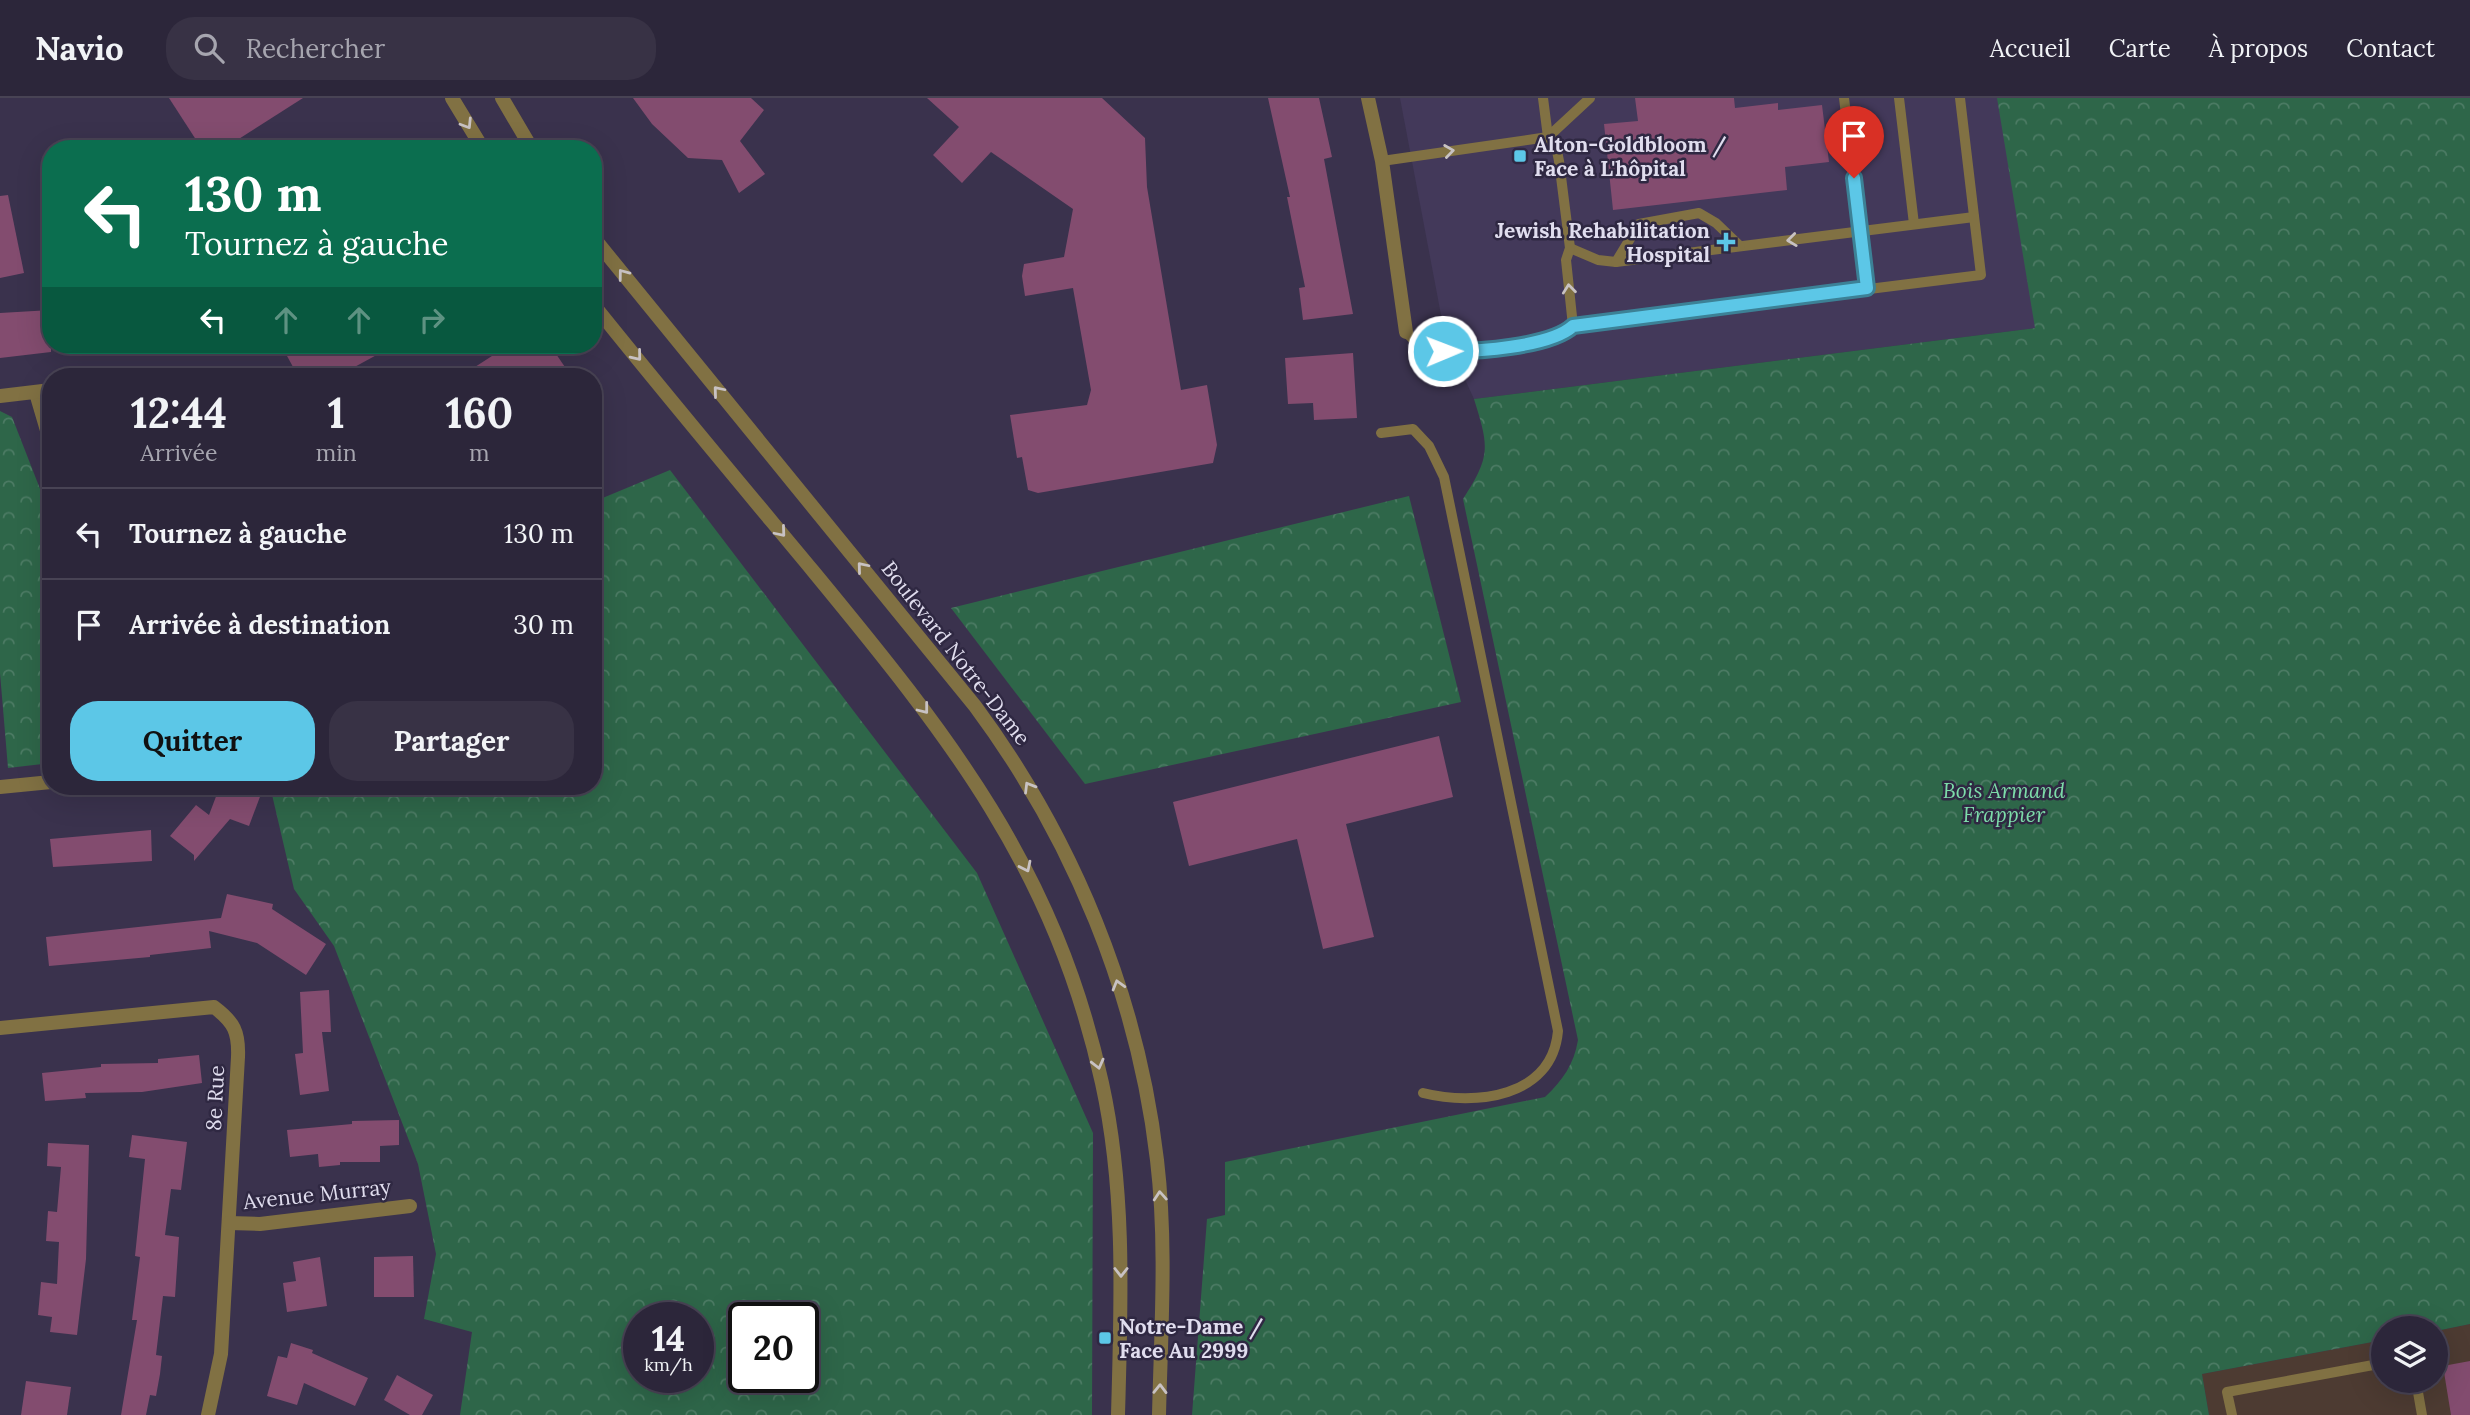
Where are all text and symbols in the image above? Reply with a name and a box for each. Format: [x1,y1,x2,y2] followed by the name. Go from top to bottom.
[166,17,656,80] search box
[35,27,124,69] text: Navio
[190,29,228,67] icon: search
[246,32,385,65] text: Rechercher
[1990,33,2071,64] text: Accueil
[2109,33,2171,64] text: Carte
[2209,33,2308,64] text: À propos
[2346,33,2435,64] text: Contact
[1824,106,1884,178] pin
[459,116,472,129] one-way arrow
[1835,117,1873,155] icon: arrive
[1534,131,1727,182] place label: Alton-Goldbloom / Face à L'hôpital
[1444,144,1455,159] one-way arrow
[1512,148,1528,164] marker: Alton-Goldbloom / Face à L'hôpital
[185,162,321,224] text: 130 m
[70,168,161,259] icon: left
[1495,217,1710,268] place label: Jewish Rehabilitation Hospital
[185,223,449,264] text: Tournez à gauche
[1716,232,1736,252] marker: Jewish Rehabilitation Hospital
[1787,232,1798,247] one-way arrow
[618,269,631,282] one-way arrow
[1562,283,1577,294] one-way arrow
[194,301,232,339] icon: left
[267,301,305,339] icon: ahead
[340,301,378,339] icon: ahead
[413,301,451,339] icon: right
[1406,314,1480,388] position arrow
[628,349,641,361] one-way arrow
[131,386,227,440] text: 12:44
[328,386,345,440] text: 1
[445,386,513,440] text: 160
[714,387,726,400] one-way arrow
[140,438,217,467] text: Arrivée
[316,438,357,467] text: min
[469,438,490,467] text: m
[70,515,108,553] icon: left
[129,517,347,550] text: Tournez à gauche
[504,517,574,550] text: 130 m
[773,524,785,537] one-way arrow
[876,556,1036,750] street label: Boulevard Notre-Dame
[858,563,870,576] one-way arrow
[70,606,108,644] icon: arrive
[129,608,390,641] text: Arrivée à destination
[513,608,574,641] text: 30 m
[70,701,315,781] button: Quitter
[329,701,574,781] button: Partager
[916,701,929,713] one-way arrow
[1943,777,2066,828] park label: Bois Armand Frappier
[1024,782,1037,795] one-way arrow
[1018,860,1032,872] one-way arrow
[1112,979,1127,991] one-way arrow
[1090,1058,1104,1070] one-way arrow
[200,1064,230,1132] street label: 8e Rue
[241,1173,392,1215] street label: Avenue Murray
[1152,1190,1167,1201] one-way arrow
[1113,1267,1129,1278] one-way arrow
[728,1302,819,1393] speed limit sign: 20
[1119,1313,1264,1364] place label: Notre-Dame / Face Au 2999
[652,1316,685,1361] text: 14
[2371,1316,2448,1393] map controls
[2371,1316,2448,1393] button: layers
[1097,1330,1113,1346] marker: Notre-Dame / Face Au 2999
[644,1353,693,1376] text: km/h
[1152,1383,1168,1393] one-way arrow

